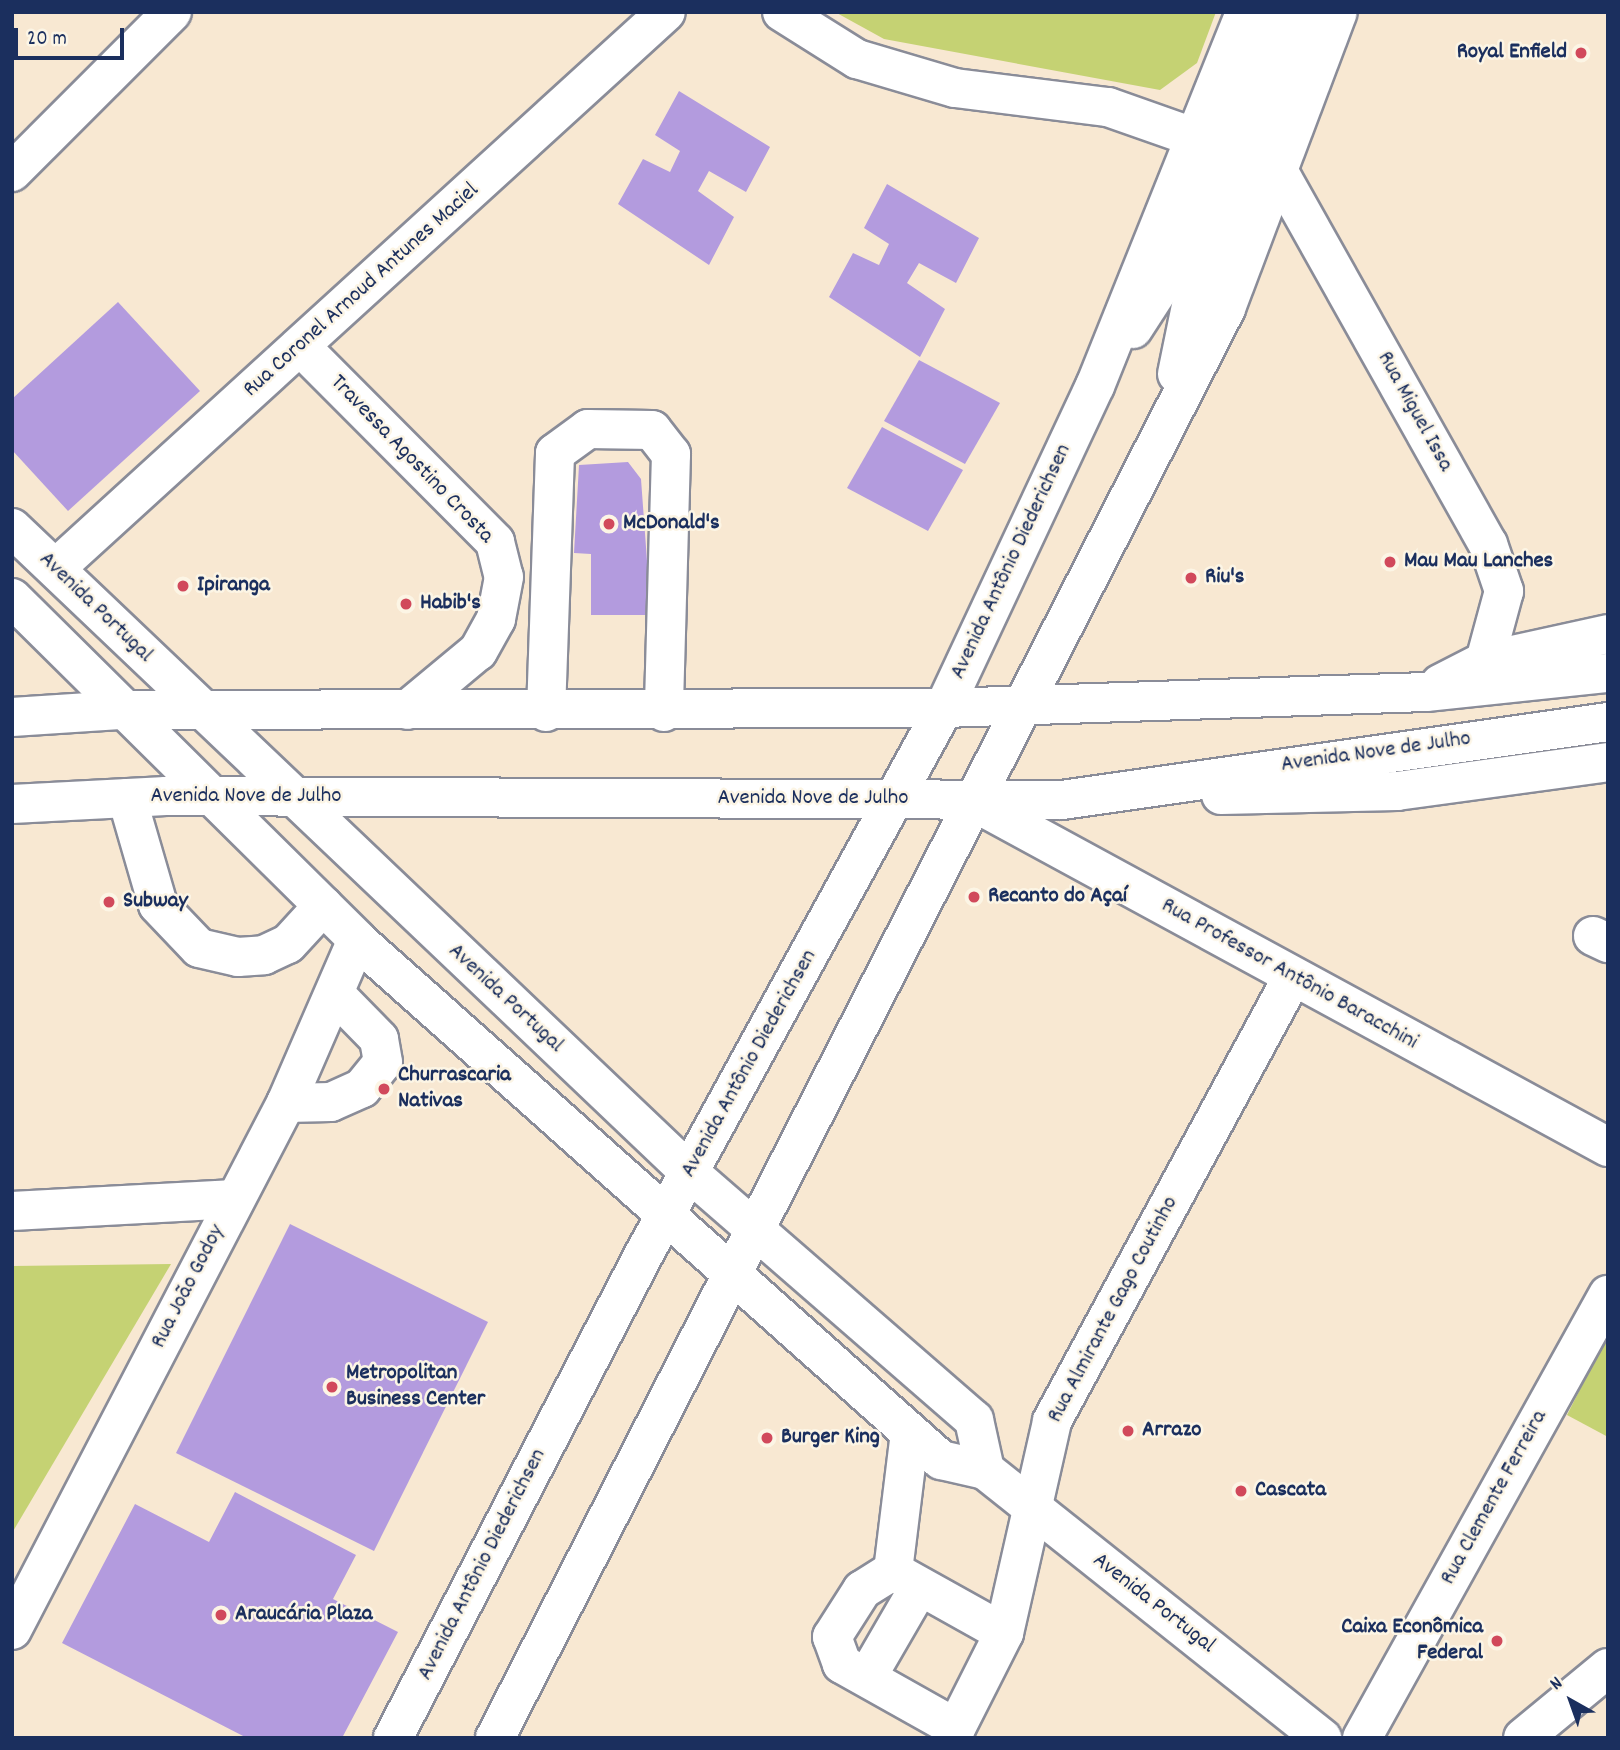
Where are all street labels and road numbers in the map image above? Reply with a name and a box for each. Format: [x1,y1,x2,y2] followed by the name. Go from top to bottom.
[238,178,486,404] street label: Rua Coronel Arnoud Antunes Maciel
[1370,347,1458,477] street label: Rua Miguel Issa
[323,370,499,550] street label: Travessa Agostino Crosta
[945,440,1079,684] street label: Avenida Antônio Diederichsen
[32,547,158,669] street label: Avenida Portugal
[1279,726,1473,780] street label: Avenida Nove de Julho
[150,783,342,811] street label: Avenida Nove de Julho
[717,785,909,813] street label: Avenida Nove de Julho
[1156,893,1422,1057] street label: Rua Professor Antônio Baracchini
[442,938,568,1060] street label: Avenida Portugal
[676,945,824,1183] street label: Avenida Antônio Diederichsen
[1043,1192,1185,1428] street label: Rua Almirante Gago Coutinho
[146,1221,232,1353] street label: Rua João Godoy
[1436,1406,1554,1590] street label: Rua Clemente Ferreira
[413,1445,553,1685] street label: Avenida Antônio Diederichsen
[1086,1548,1220,1660] street label: Avenida Portugal

